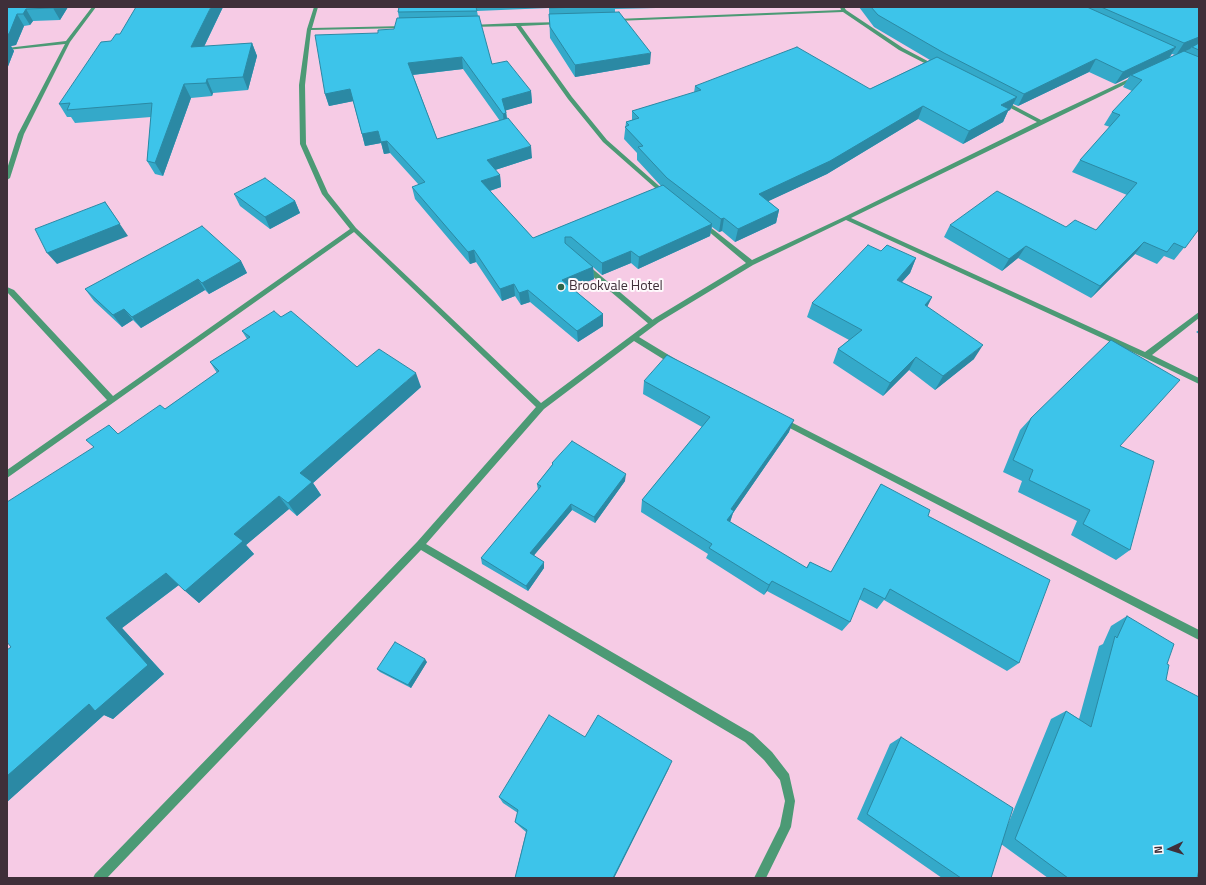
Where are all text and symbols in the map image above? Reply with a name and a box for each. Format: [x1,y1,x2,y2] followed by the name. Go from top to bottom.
[569,279,663,295] place label: Brookvale Hotel
[556,282,566,292] marker: Brookvale Hotel
[1150,829,1190,869] north arrow
[1150,845,1166,854] text: N

